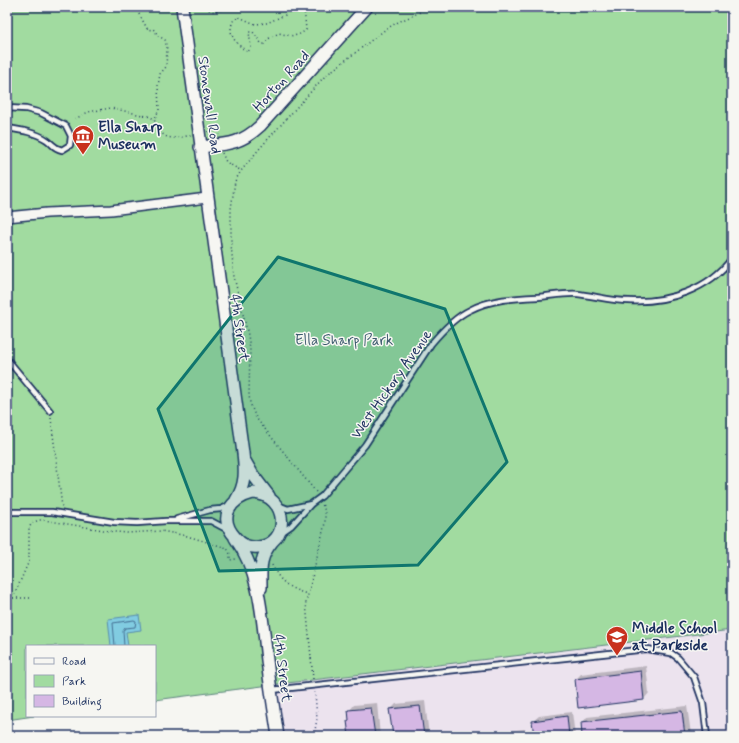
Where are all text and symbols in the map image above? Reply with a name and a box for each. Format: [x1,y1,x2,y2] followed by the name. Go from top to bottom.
[249,47,315,117] street label: Horton Road
[192,55,226,155] street label: Stonewall Road
[98,118,163,155] place label: Ella Sharp Museum
[70,123,96,156] museum icon: Ella Sharp Museum
[224,293,254,364] street label: 4th Street
[347,326,437,443] street label: West Hickory Avenue
[295,331,393,351] park label: Ella Sharp Park
[632,619,717,656] place label: Middle School at Parkside
[604,624,630,657] school or university icon: Middle School at Parkside
[268,633,296,703] street label: 4th Street
[26,645,156,717] legend
[62,654,86,670] text: Road
[62,674,86,690] text: Park
[62,694,102,711] text: Building

